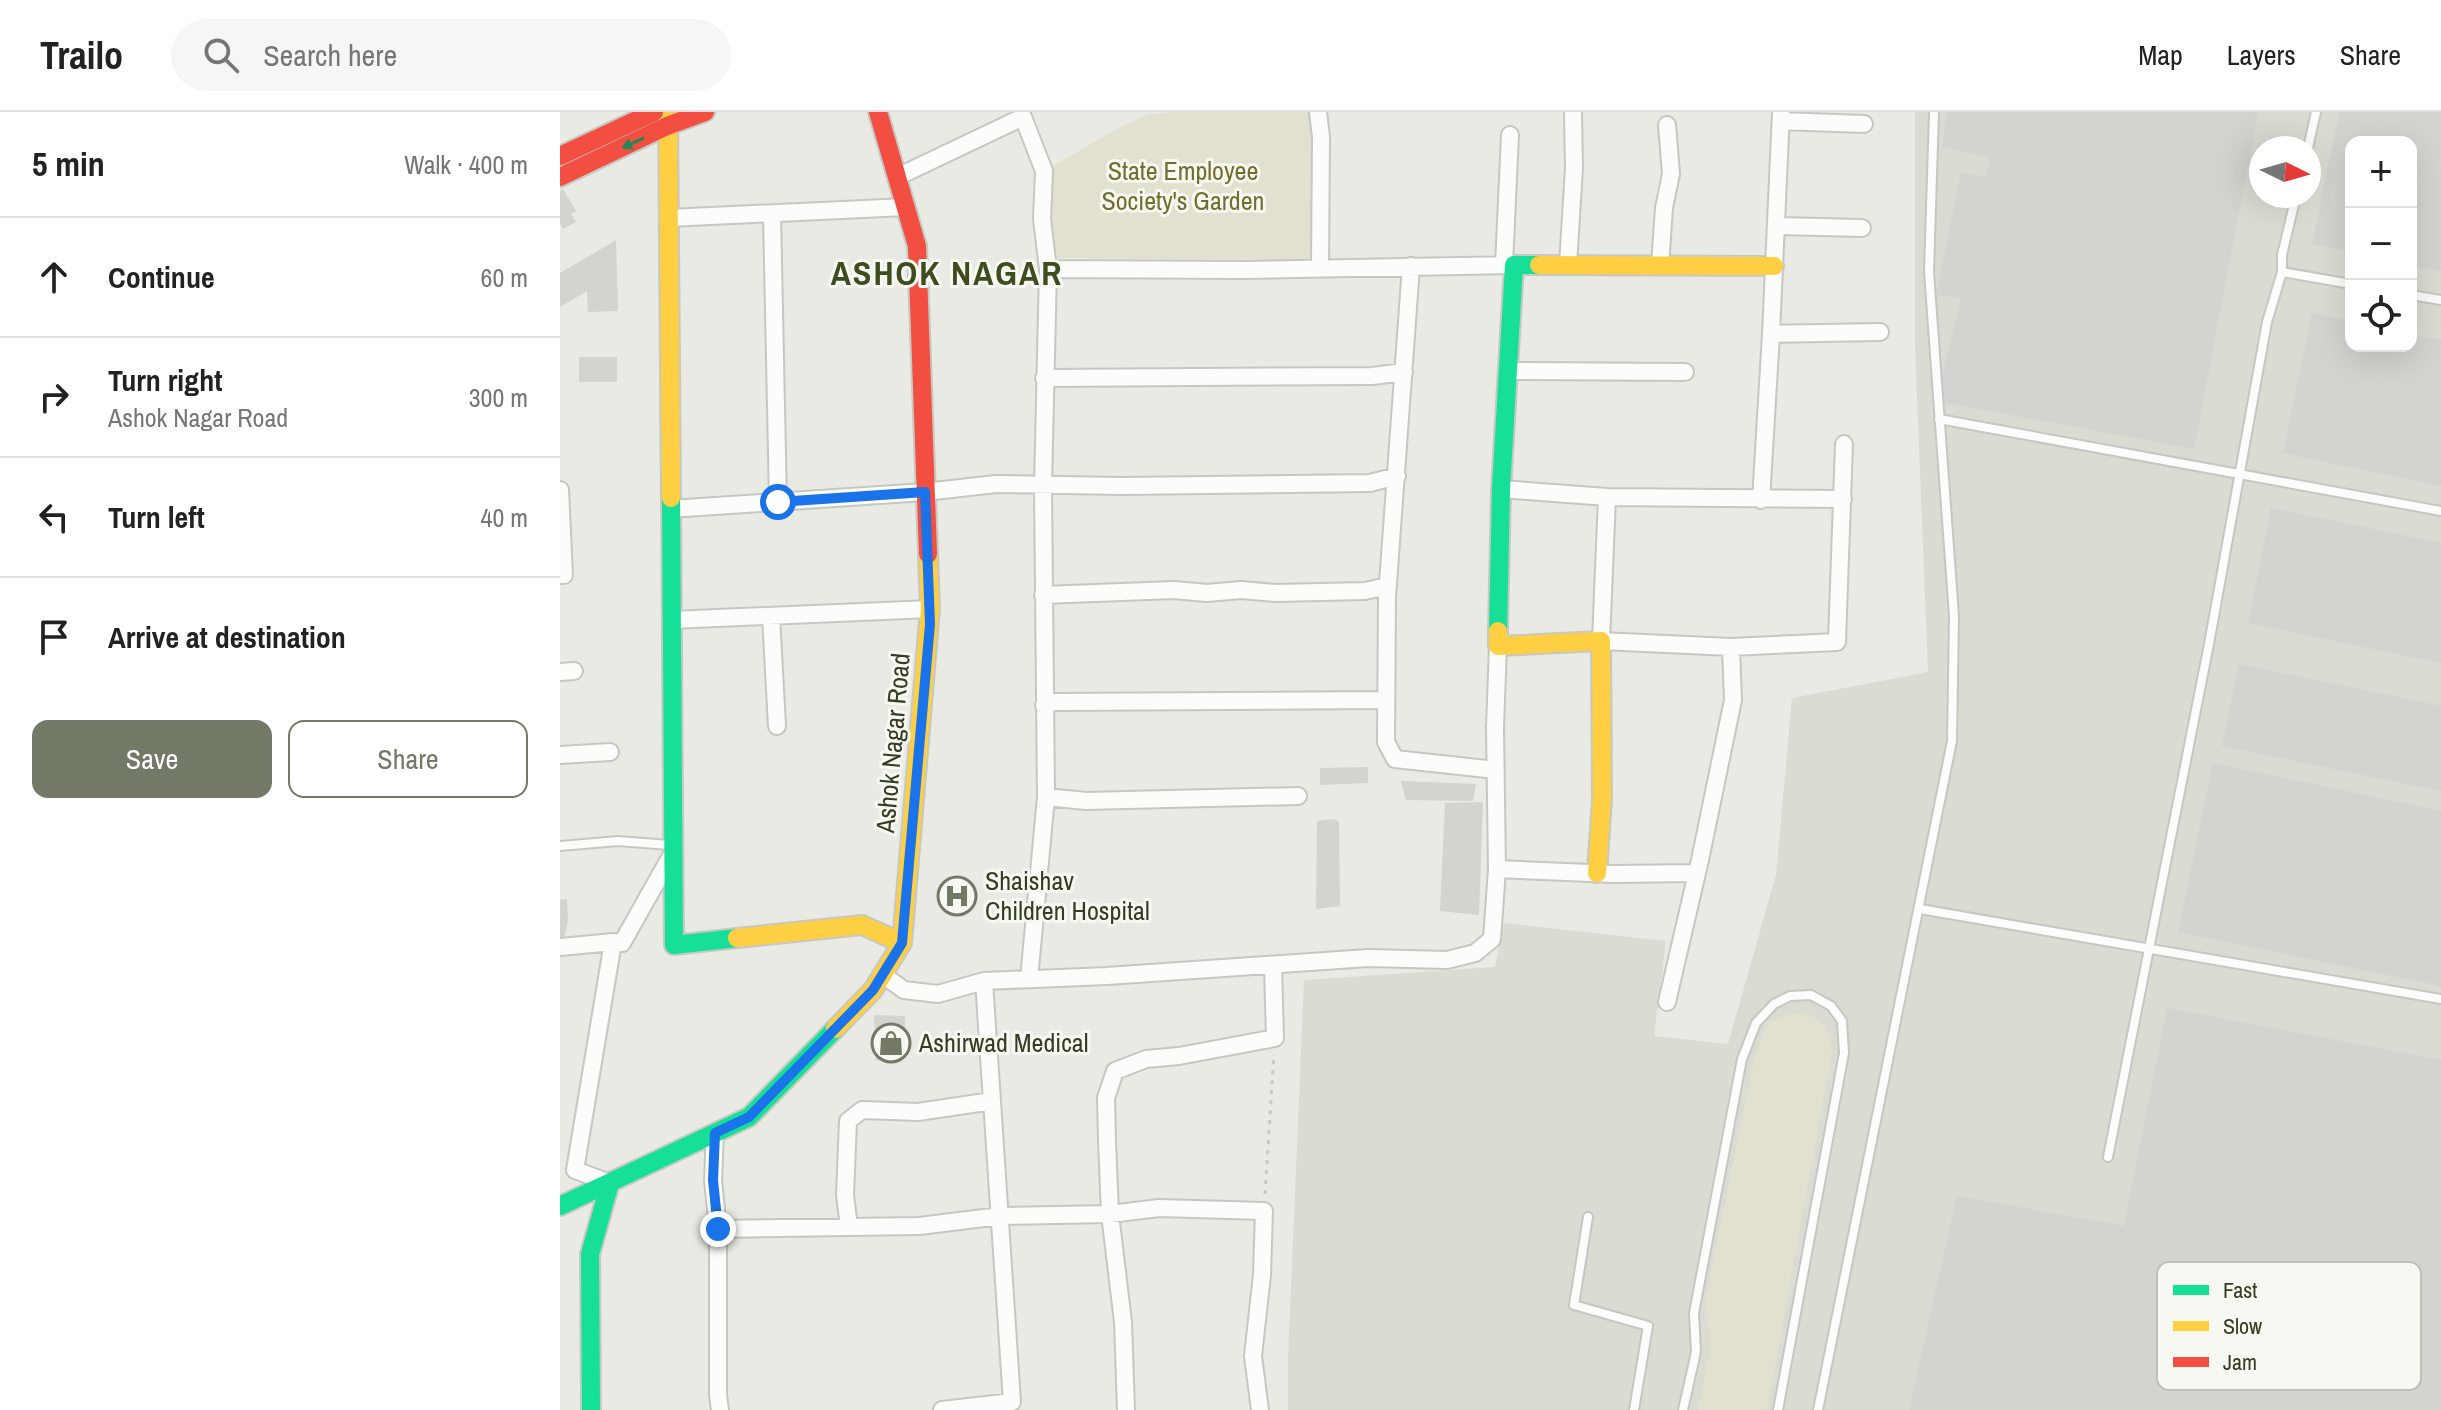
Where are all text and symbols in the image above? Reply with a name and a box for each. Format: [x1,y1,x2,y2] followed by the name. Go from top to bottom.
[171,19,731,91] search box
[40,30,123,81] text: Trailo
[199,33,243,77] icon: search
[263,35,397,75] text: Search here
[2138,36,2183,74] text: Map
[2227,36,2296,74] text: Layers
[2340,36,2401,74] text: Share
[621,136,645,150] one-way arrow
[2249,136,2321,208] north arrow
[2345,136,2417,352] map controls
[2345,136,2417,208] button: +
[32,141,105,187] text: 5 min
[404,147,528,182] text: Walk · 400 m
[1102,153,1264,218] park label: State Employee Society's Garden
[2345,208,2417,280] button: −
[831,250,1063,296] district label: ASHOK NAGAR
[32,255,76,299] icon: ahead
[108,257,215,297] text: Continue
[481,260,528,295] text: 60 m
[2345,280,2417,352] button: locate
[108,360,222,400] text: Turn right
[32,375,76,419] icon: right
[469,380,528,415] text: 300 m
[108,400,288,435] text: Ashok Nagar Road
[760,484,796,520] route start
[32,495,76,539] icon: left
[108,497,205,537] text: Turn left
[481,500,528,535] text: 40 m
[32,615,76,659] icon: arrive
[108,617,346,657] text: Arrive at destination
[867,652,918,835] street label: Ashok Nagar Road
[32,720,272,798] button: Save
[288,720,528,798] button: Share
[985,863,1150,928] place label: Shaishav Children Hospital
[936,875,978,917] hospital icon: Shaishav Children Hospital
[870,1022,912,1064] shop icon: Ashirwad Medical
[918,1025,1088,1060] place label: Ashirwad Medical
[700,1211,736,1247] route end
[2157,1262,2421,1390] legend
[2223,1275,2257,1305] text: Fast
[2223,1311,2262,1341] text: Slow
[2223,1347,2257,1377] text: Jam

